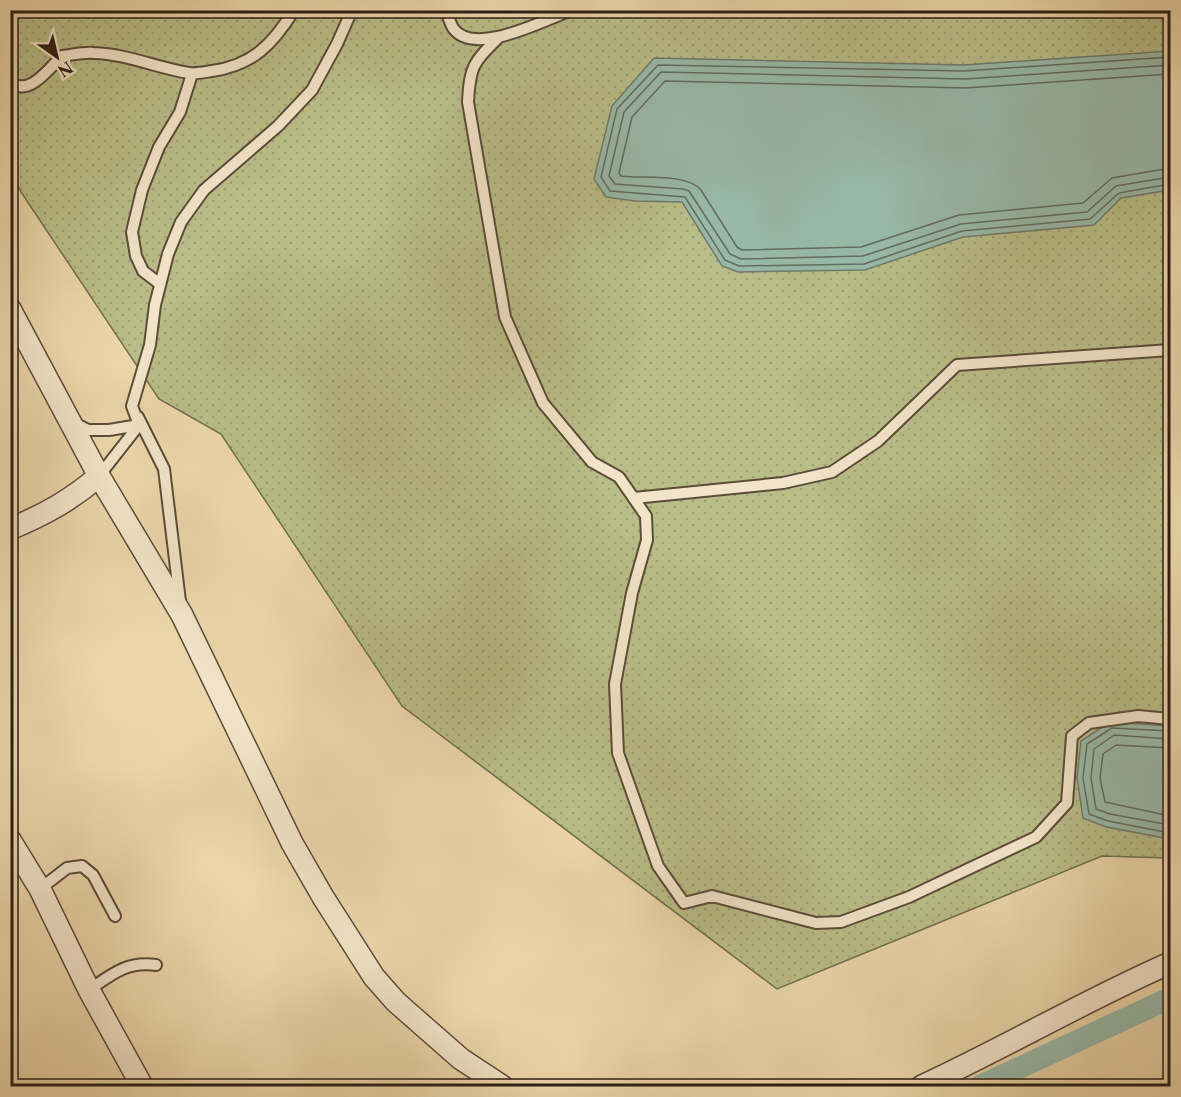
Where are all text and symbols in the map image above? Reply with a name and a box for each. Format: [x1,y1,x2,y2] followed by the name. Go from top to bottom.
[27,27,87,87] north arrow
[54,57,77,82] text: N

